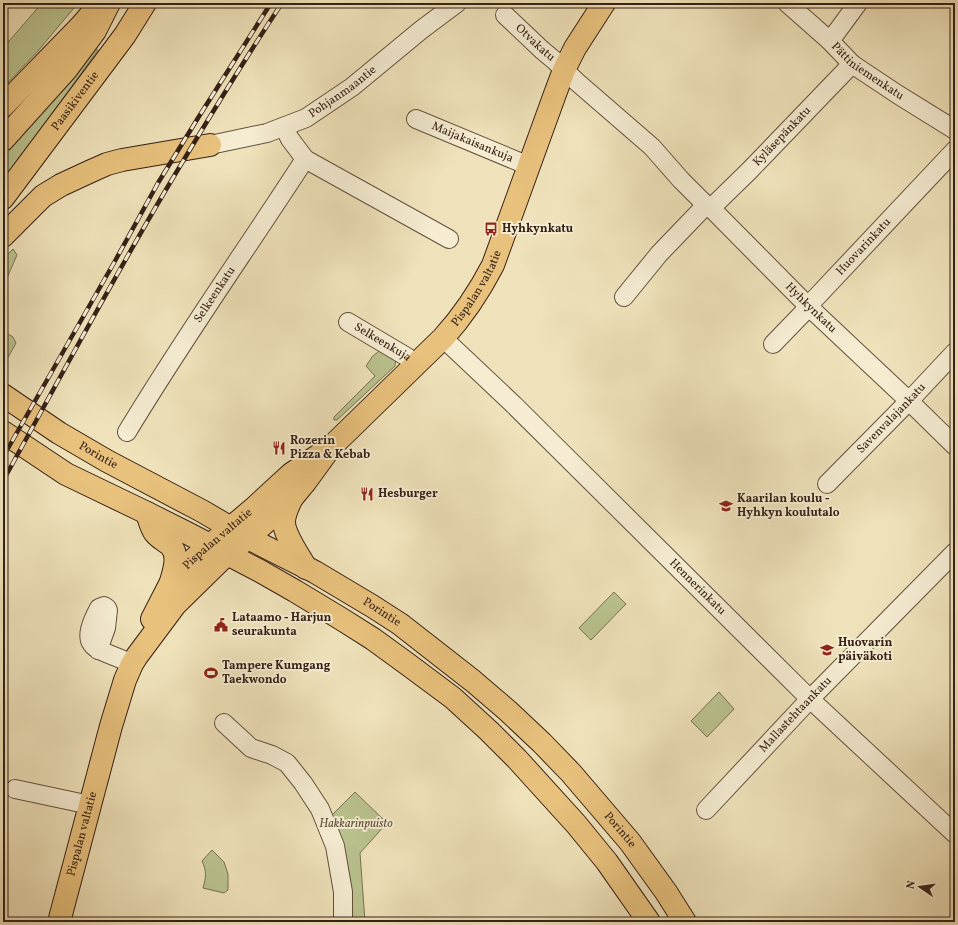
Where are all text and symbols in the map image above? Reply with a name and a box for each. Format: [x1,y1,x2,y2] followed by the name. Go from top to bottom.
[512,21,558,66] street label: Otvakatu
[827,39,907,104] street label: Pättiniemenkatu
[306,62,380,122] street label: Pohjanmaantie
[48,68,103,134] street label: Paasikiventie
[750,103,815,170] street label: Kyläsepänkatu
[429,118,516,167] street label: Maijakaisankuja
[833,214,895,279] street label: Huovarinkatu
[483,221,499,237] bus stop icon: Hyhkynkatu
[502,221,574,237] place label: Hyhkynkatu
[448,248,506,330] street label: Pispalan valtatie
[190,263,239,326] street label: Selkeenkatu
[781,279,840,337] street label: Hyhkynkatu
[351,319,415,365] street label: Selkeenkuja
[853,380,930,457] street label: Savenvalajankatu
[290,433,370,463] place label: Rozerin Pizza & Kebab
[76,438,121,473] street label: Porintie
[271,440,287,456] restaurant icon: Rozerin Pizza & Kebab
[359,486,375,502] restaurant icon: Hesburger
[378,486,438,502] place label: Hesburger
[737,491,840,521] place label: Kaarilan koulu - Hyhkyn koulutalo
[718,498,734,514] school or university icon: Kaarilan koulu - Hyhkyn koulutalo
[179,505,256,574] street label: Pispalan valtatie
[665,555,729,619] street label: Hennerinkatu
[360,594,404,631] street label: Porintie
[232,610,331,640] place label: Lataamo - Harjun seurakunta
[213,617,229,633] public building icon: Lataamo - Harjun seurakunta
[838,635,892,665] place label: Huovarin päiväkoti
[819,642,835,658] school or university icon: Huovarin päiväkoti
[222,658,331,688] place label: Tampere Kumgang Taekwondo
[203,665,219,681] sports icon: Tampere Kumgang Taekwondo
[756,673,836,756] street label: Mallastehtaankatu
[63,790,101,878] street label: Pispalan valtatie
[600,809,640,851] street label: Porintie
[319,816,393,832] park label: Hakkarinpuisto
[900,867,940,907] north arrow
[904,880,920,891] text: N

